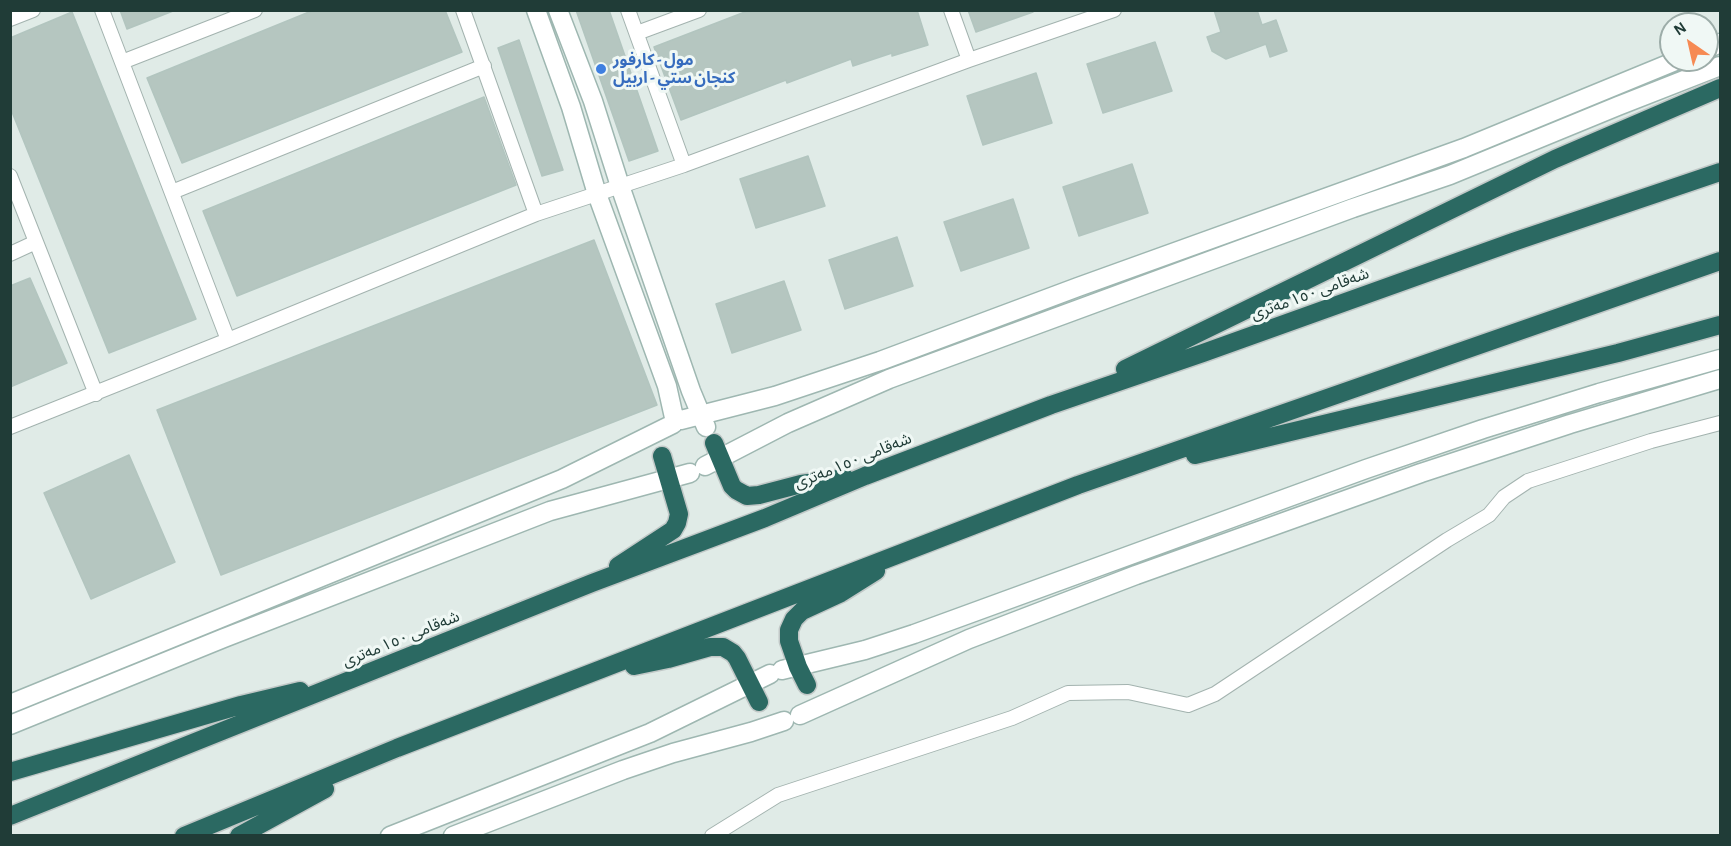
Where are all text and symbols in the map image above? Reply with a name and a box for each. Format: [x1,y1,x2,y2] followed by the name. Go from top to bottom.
[1659,12,1719,72] north arrow
[1671,19,1689,38] text: N
[613,50,735,88] place label: مول - كارفور كنجان ستي - اربيل
[594,62,608,76] marker: مول - كارفور كنجان ستي - اربيل
[1248,264,1372,324] street label: شەقامی ١٥٠ مەتری
[792,429,914,493] street label: شەقامی ١٥٠ مەتری
[340,607,462,671] street label: شەقامی ١٥٠ مەتری

